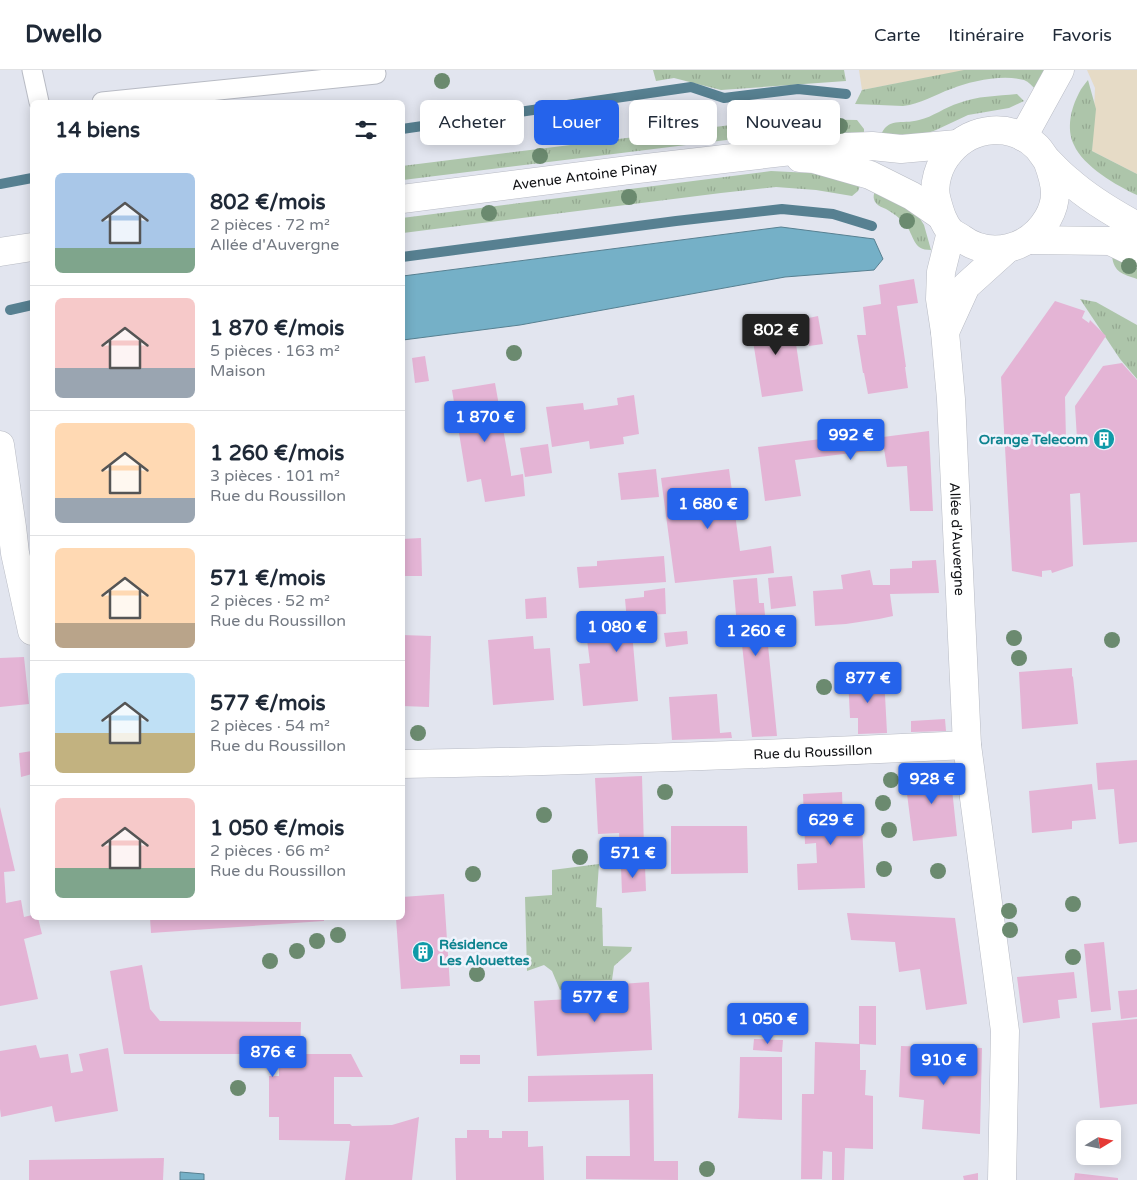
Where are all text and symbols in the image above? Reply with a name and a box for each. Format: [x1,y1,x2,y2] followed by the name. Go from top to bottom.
[25,20,102,49] text: Dwello
[874,24,920,46] text: Carte
[948,24,1024,46] text: Itinéraire
[1052,24,1112,46] text: Favoris
[420,100,524,145] chip: Acheter
[534,100,619,145] chip: Louer
[629,100,717,145] chip: Filtres
[727,100,840,145] chip: Nouveau
[352,116,380,144] icon: filters
[55,118,140,143] text: 14 biens
[511,159,659,194] street label: Avenue Antoine Pinay
[210,190,326,215] text: 802 €/mois
[95,193,155,253] icon: home
[210,215,330,235] text: 2 pièces · 72 m²
[210,235,339,255] text: Allée d'Auvergne
[741,314,811,356] pin: 802 €
[210,316,344,341] text: 1 870 €/mois
[95,318,155,378] icon: home
[753,320,799,340] text: 802 €
[210,341,340,361] text: 5 pièces · 163 m²
[210,361,266,381] text: Maison
[439,400,531,443] pin: 1 870 €
[455,407,515,427] text: 1 870 €
[816,418,886,461] pin: 992 €
[828,425,874,445] text: 992 €
[1092,427,1116,451] building icon: Orange Telecom
[979,431,1088,448] place label: Orange Telecom
[210,441,344,466] text: 1 260 €/mois
[95,443,155,503] icon: home
[210,466,340,486] text: 3 pièces · 101 m²
[946,482,968,596] street label: Allée d'Auvergne
[210,486,346,506] text: Rue du Roussillon
[662,488,754,530] pin: 1 680 €
[678,494,738,514] text: 1 680 €
[210,566,326,591] text: 571 €/mois
[95,568,155,628] icon: home
[210,591,330,611] text: 2 pièces · 52 m²
[571,610,663,653] pin: 1 080 €
[210,611,346,631] text: Rue du Roussillon
[710,614,802,657] pin: 1 260 €
[587,617,647,637] text: 1 080 €
[726,621,786,641] text: 1 260 €
[833,662,903,704] pin: 877 €
[845,668,891,688] text: 877 €
[210,691,326,716] text: 577 €/mois
[95,693,155,753] icon: home
[210,716,330,736] text: 2 pièces · 54 m²
[210,736,346,756] text: Rue du Roussillon
[753,741,873,763] street label: Rue du Roussillon
[897,762,967,805] pin: 928 €
[909,769,955,789] text: 928 €
[796,804,866,846] pin: 629 €
[808,810,854,830] text: 629 €
[210,816,344,841] text: 1 050 €/mois
[95,818,155,878] icon: home
[598,836,668,879] pin: 571 €
[210,841,330,861] text: 2 pièces · 66 m²
[610,843,656,863] text: 571 €
[210,861,346,881] text: Rue du Roussillon
[439,936,530,969] place label: Résidence Les Alouettes
[411,940,435,964] building icon: Résidence Les Alouettes
[560,980,630,1023] pin: 577 €
[572,987,618,1007] text: 577 €
[722,1002,814,1045] pin: 1 050 €
[738,1009,798,1029] text: 1 050 €
[238,1036,308,1078] pin: 876 €
[250,1042,296,1062] text: 876 €
[909,1044,979,1086] pin: 910 €
[921,1050,967,1070] text: 910 €
[1076,1120,1121,1165] north arrow
[1076,1120,1121,1165] map controls

